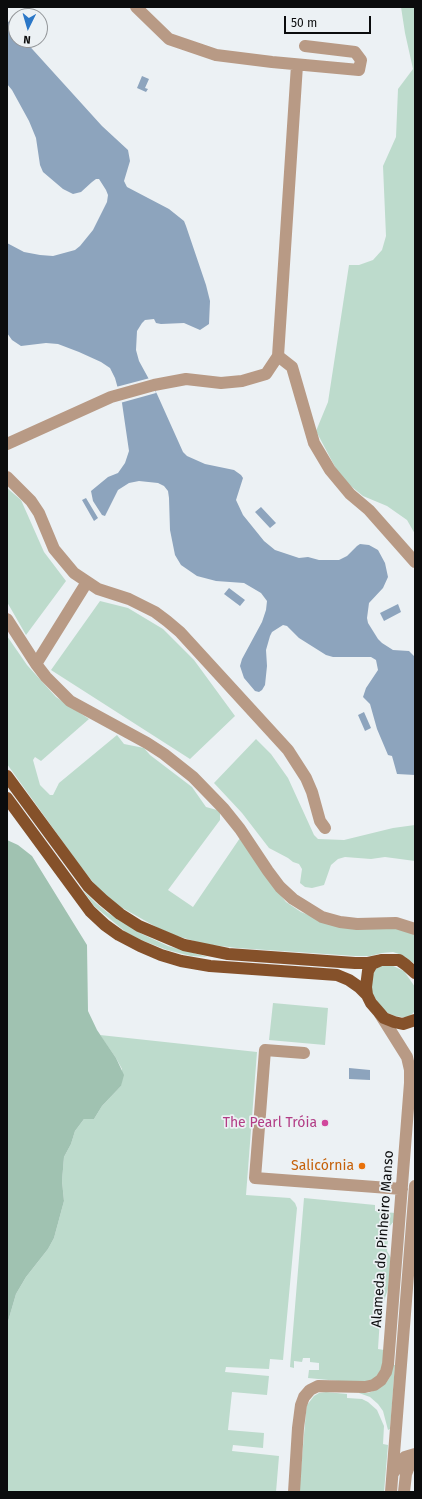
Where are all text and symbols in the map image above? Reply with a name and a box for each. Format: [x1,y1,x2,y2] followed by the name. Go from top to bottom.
[8,8,48,48] north arrow
[286,8,373,34] scale bar
[291,16,317,30] text: 50 m
[23,33,31,46] text: N
[223,1115,317,1131] place label: The Pearl Tróia
[320,1118,330,1128] marker: The Pearl Tróia
[368,1150,398,1328] street label: Alameda do Pinheiro Manso
[291,1158,354,1174] place label: Salicórnia
[357,1161,367,1171] marker: Salicórnia

